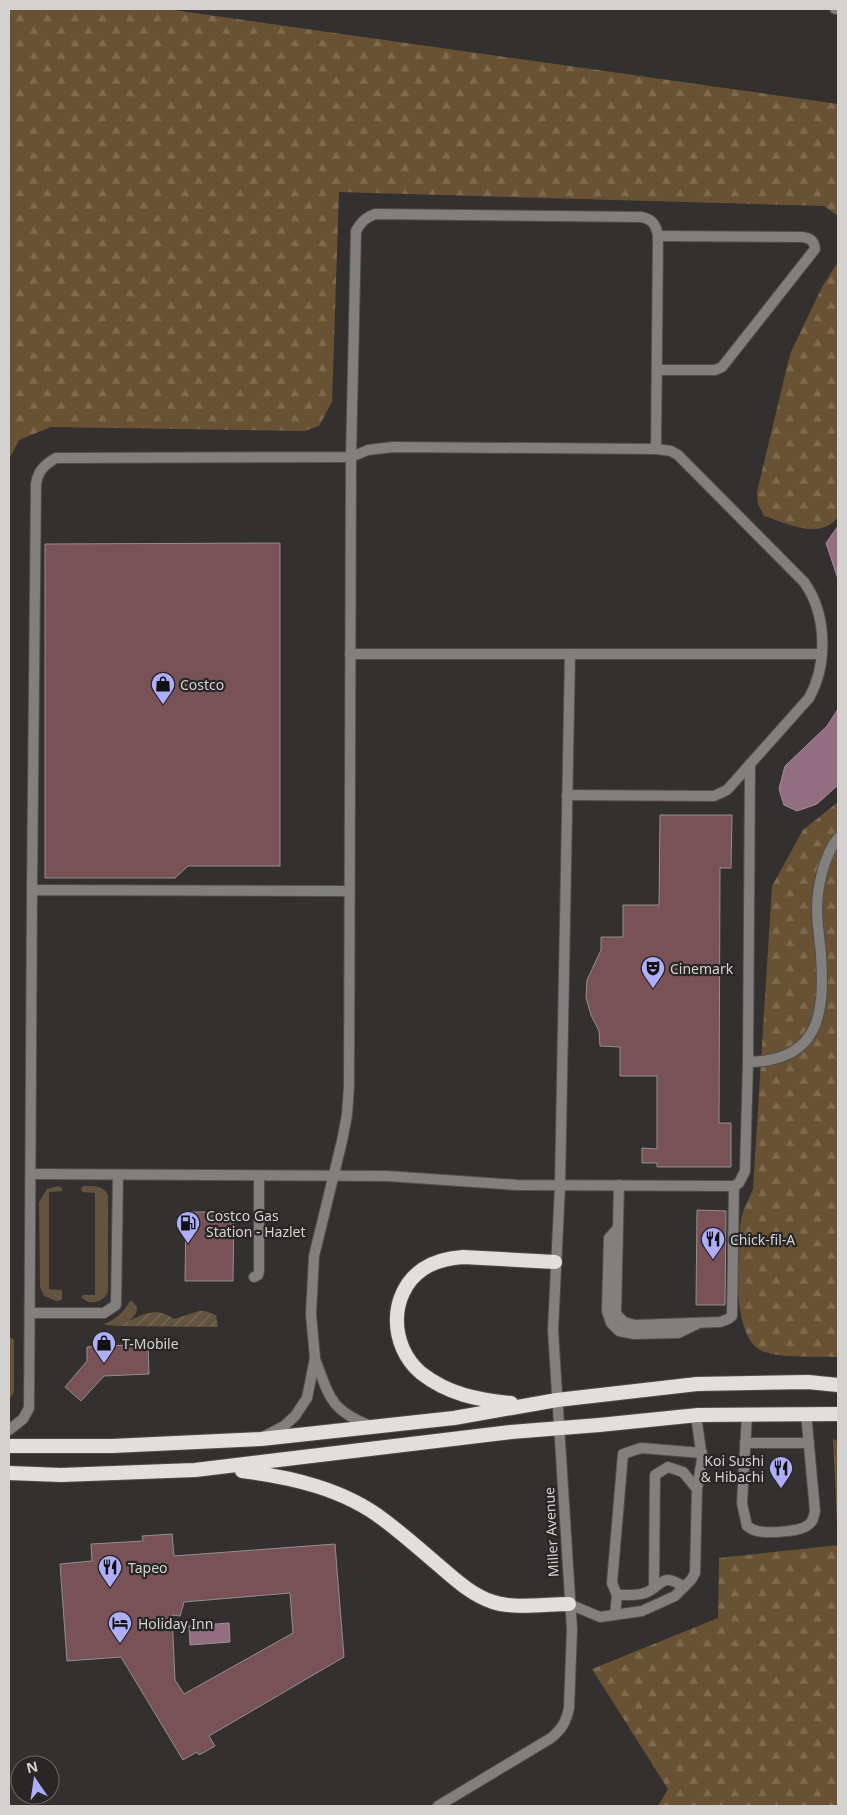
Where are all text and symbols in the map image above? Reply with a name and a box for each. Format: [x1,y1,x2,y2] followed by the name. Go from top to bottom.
[150,671,176,705] shop icon: Costco
[180,675,224,694] place label: Costco
[640,955,666,989] theatre icon: Cinemark
[670,959,734,978] place label: Cinemark
[206,1206,306,1241] place label: Costco Gas Station - Hazlet
[175,1210,201,1244] fuel station icon: Costco Gas Station - Hazlet
[700,1226,726,1260] restaurant icon: Chick-fil-A
[730,1230,795,1249] place label: Chick-fil-A
[91,1330,117,1364] shop icon: T-Mobile
[122,1334,179,1353] place label: T-Mobile
[701,1451,764,1486] place label: Koi Sushi & Hibachi
[768,1455,794,1489] restaurant icon: Koi Sushi & Hibachi
[539,1486,563,1577] street label: Miller Avenue
[97,1554,123,1588] restaurant icon: Tapeo
[128,1558,168,1577] place label: Tapeo
[107,1610,133,1644] hotel icon: Holiday Inn
[138,1614,213,1633] place label: Holiday Inn
[10,1755,60,1805] north arrow
[24,1756,40,1777] text: N

